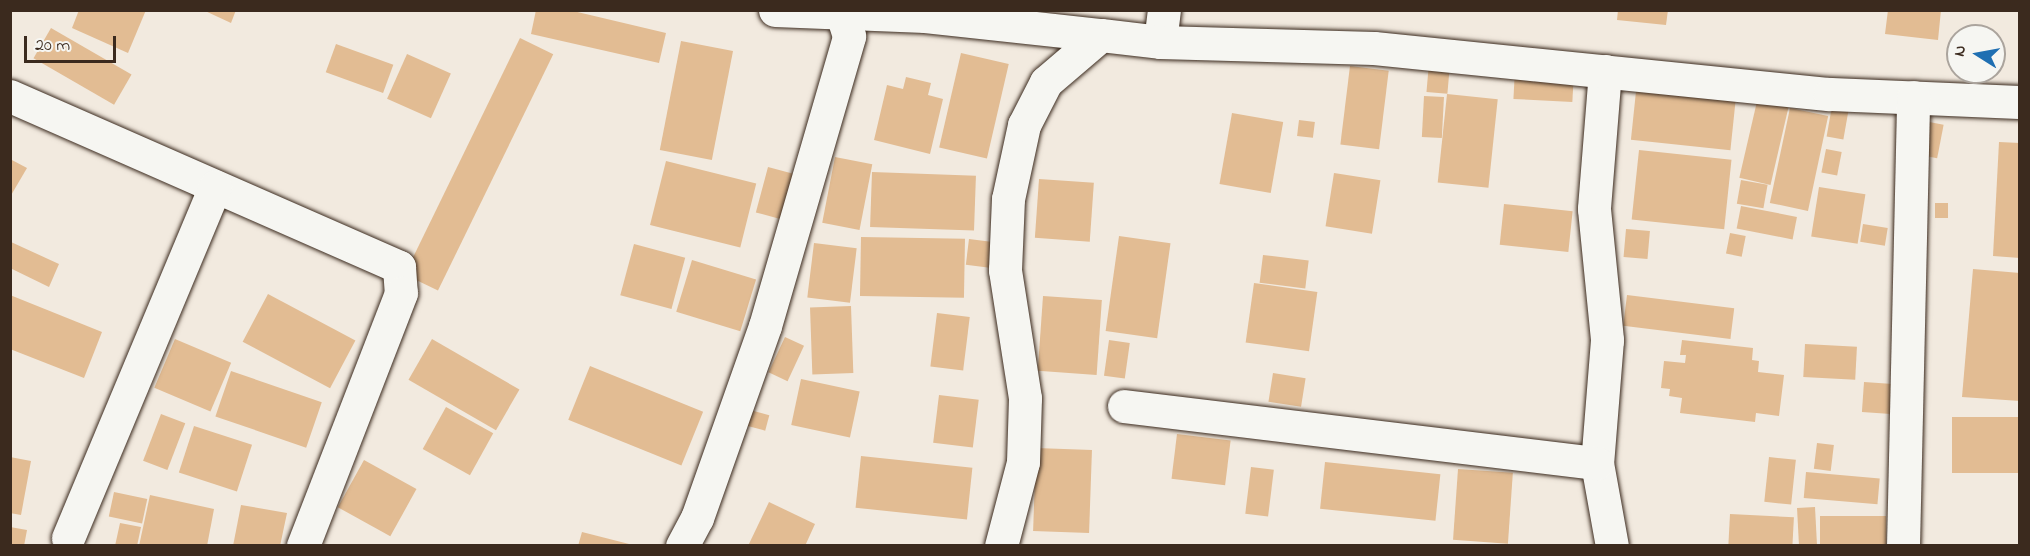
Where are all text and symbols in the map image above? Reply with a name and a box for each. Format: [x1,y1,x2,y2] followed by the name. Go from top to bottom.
[27,24,118,62] scale bar
[1946,24,2006,84] north arrow
[35,33,70,59] text: 20 m
[1947,43,1973,59] text: N

